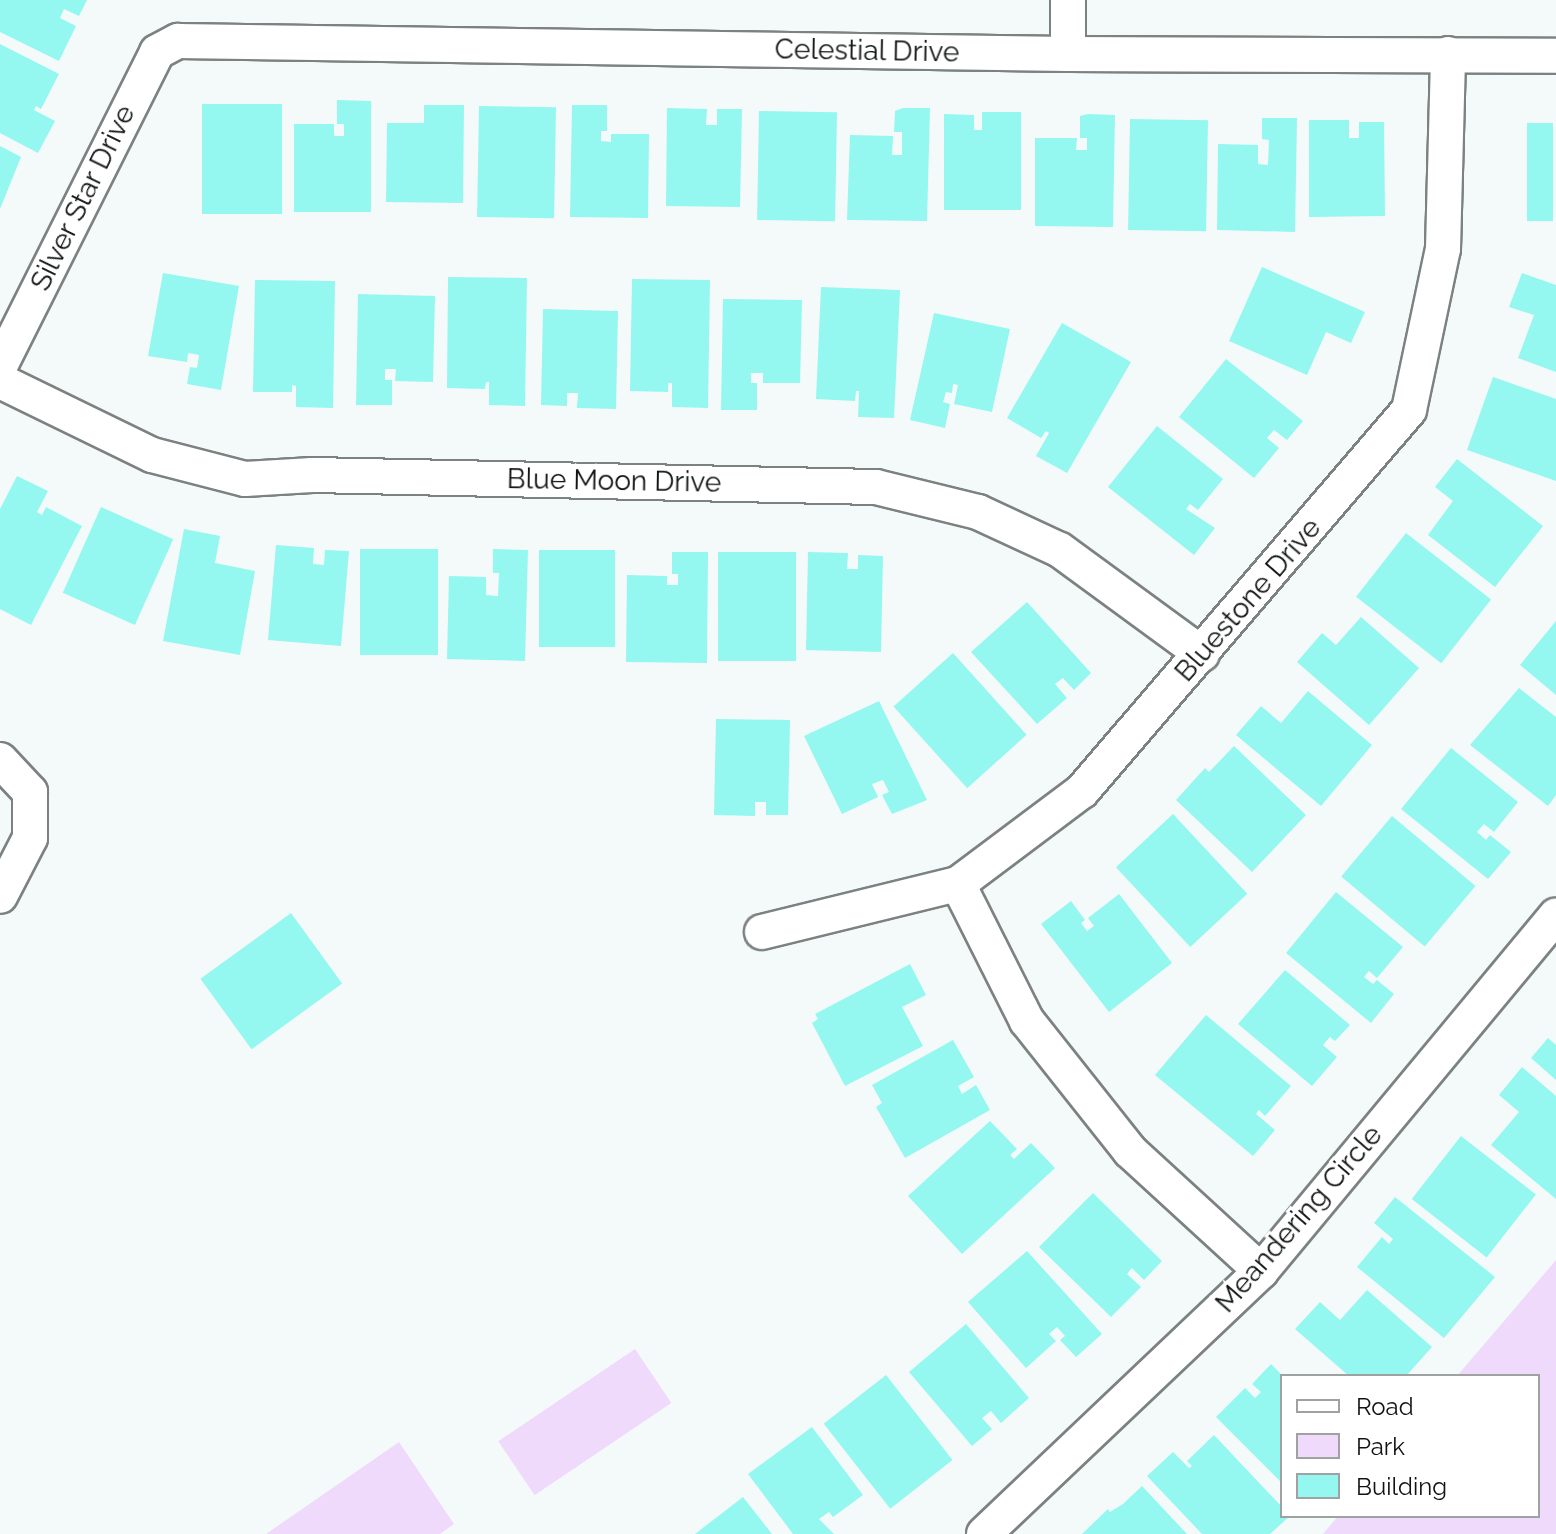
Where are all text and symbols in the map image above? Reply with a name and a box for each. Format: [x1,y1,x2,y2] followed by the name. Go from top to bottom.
[774,33,960,69] street label: Celestial Drive
[23,99,143,297] street label: Silver Star Drive
[507,462,721,500] street label: Blue Moon Drive
[1168,511,1328,689] street label: Bluestone Drive
[1209,1119,1389,1319] street label: Meandering Circle
[1280,1374,1540,1518] legend
[1356,1392,1414,1421] text: Road
[1356,1432,1405,1461] text: Park
[1356,1472,1447,1501] text: Building

